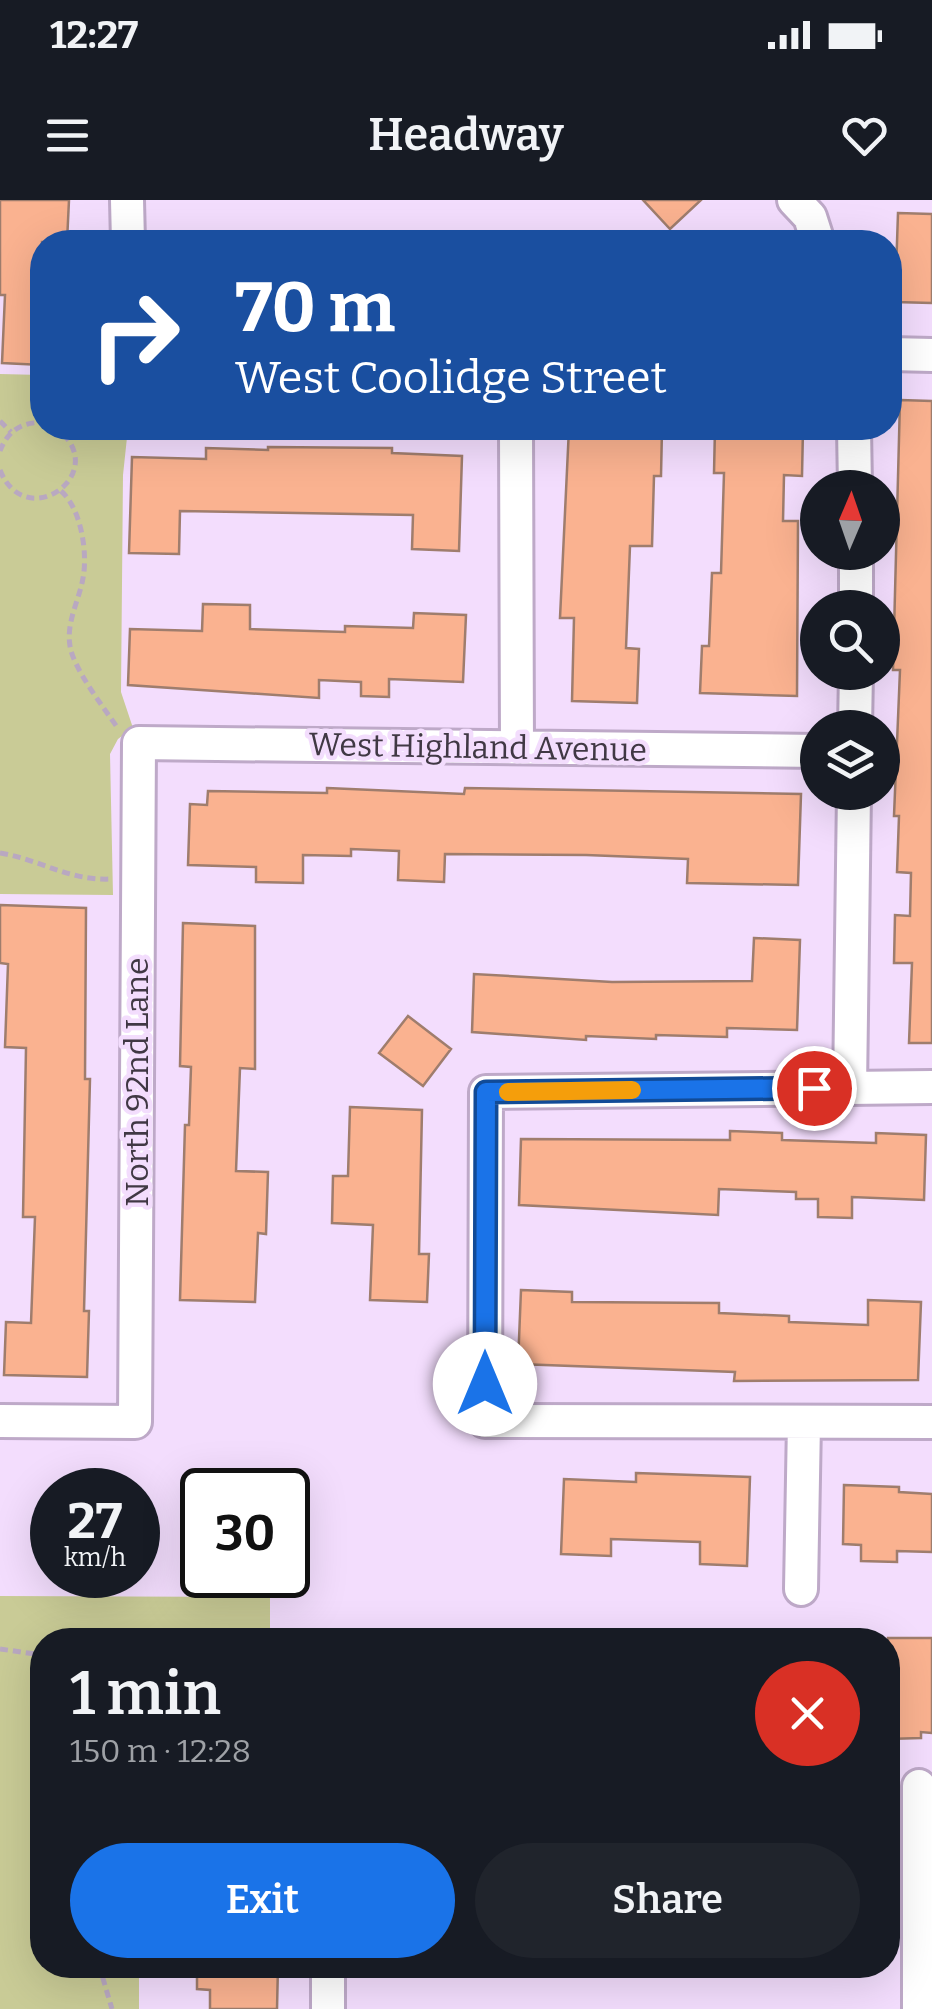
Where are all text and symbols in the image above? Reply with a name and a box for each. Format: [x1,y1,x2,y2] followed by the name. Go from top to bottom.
[50,12,138,58] text: 12:27
[40,108,95,163] icon: menu
[368,108,564,162] text: Headway
[837,108,892,163] icon: heart
[235,266,395,350] text: 70 m
[70,270,200,400] icon: right
[235,351,667,405] text: West Coolidge Street
[800,470,900,570] north arrow
[800,470,900,810] map controls
[800,590,900,690] button: search
[800,710,900,810] button: layers
[309,725,647,769] street label: West Highland Avenue
[118,957,156,1207] street label: North 92nd Lane
[772,1046,857,1131] pin
[787,1061,842,1116] icon: arrive
[433,1332,537,1436] position arrow
[180,1468,310,1598] speed limit sign: 30
[68,1491,122,1551] text: 27
[64,1543,126,1573] text: km/h
[70,1658,221,1730] text: 1 min
[755,1661,860,1766] button: close
[70,1732,251,1770] text: 150 m · 12:28
[70,1843,455,1958] button: Exit
[475,1843,860,1958] button: Share

